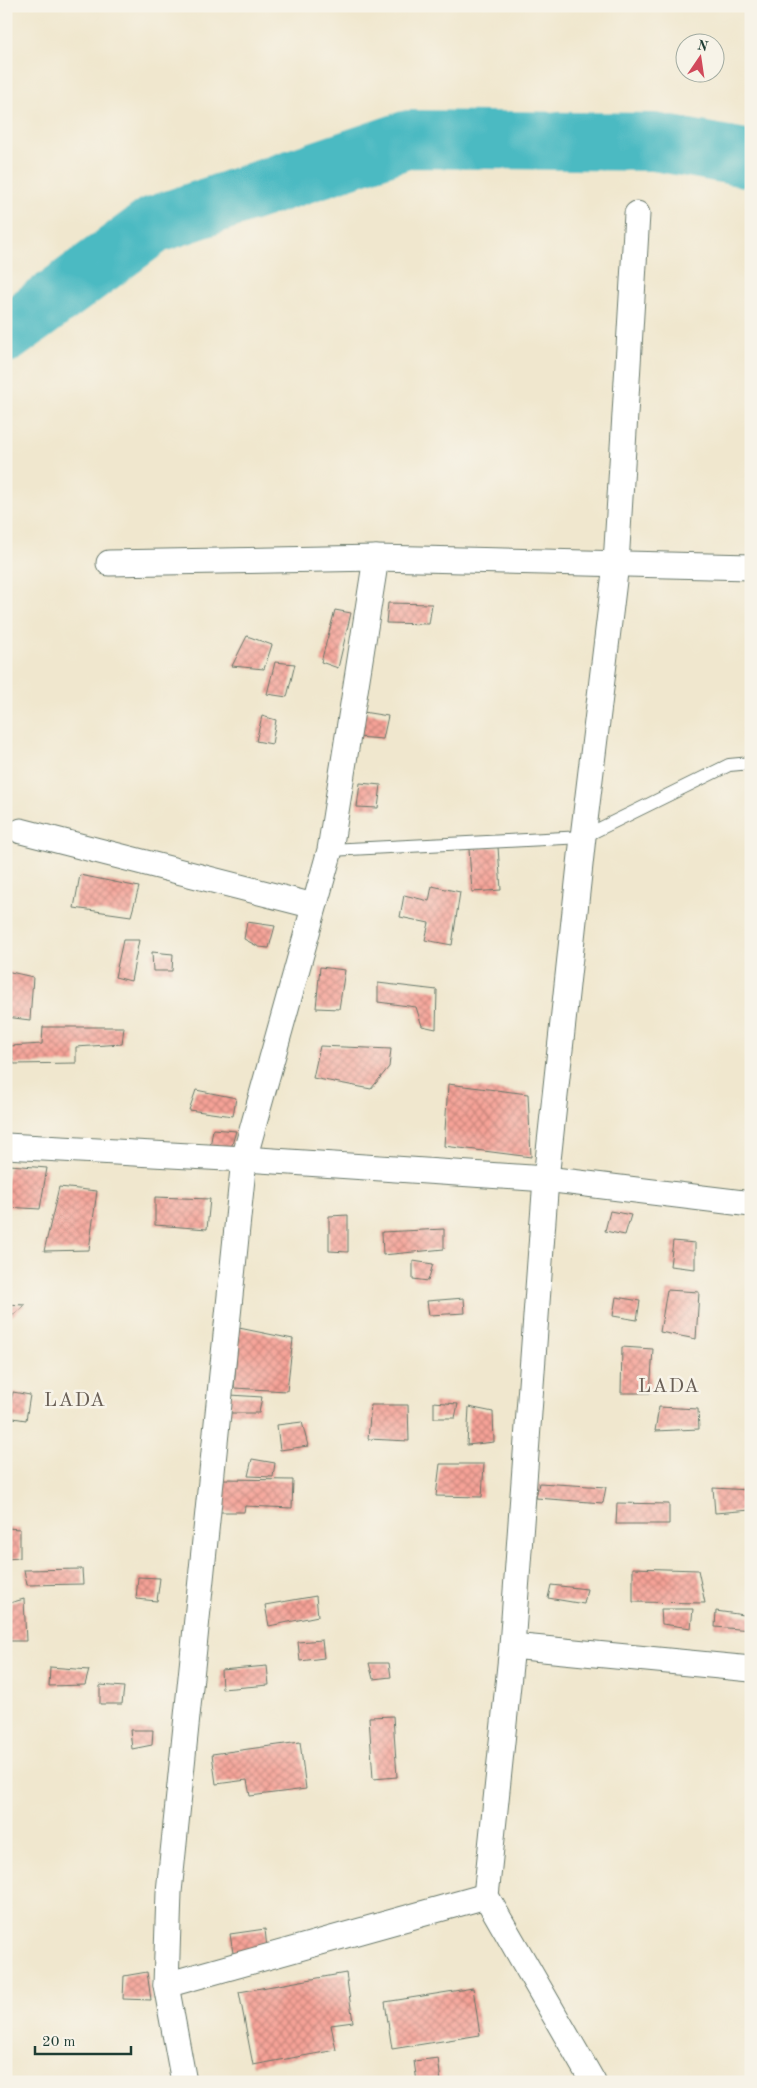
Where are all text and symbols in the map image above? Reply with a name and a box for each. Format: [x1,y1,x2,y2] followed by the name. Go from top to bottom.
[674,32,724,82] north arrow
[696,38,710,54] text: N
[638,1377,700,1397] district label: LADA
[44,1391,106,1411] district label: LADA
[35,2023,131,2055] scale bar
[42,2035,76,2050] text: 20 m

